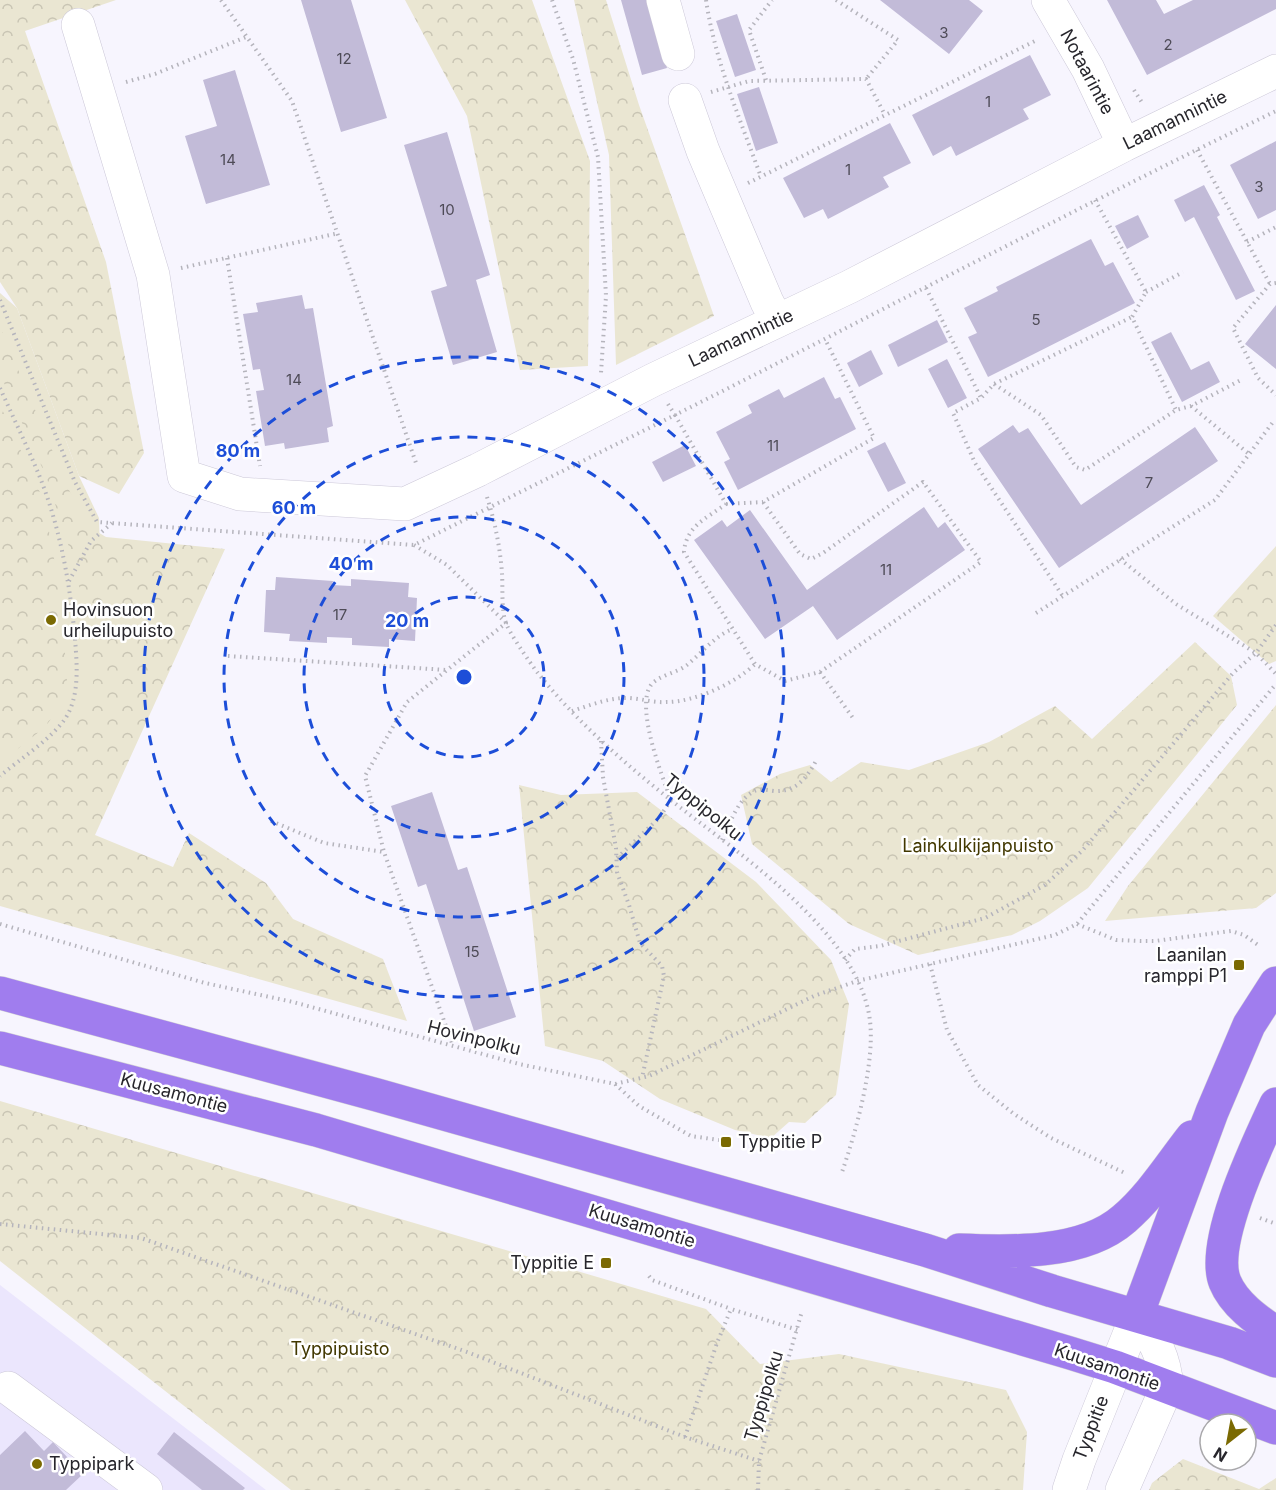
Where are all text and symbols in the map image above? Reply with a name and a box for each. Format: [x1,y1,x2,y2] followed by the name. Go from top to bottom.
[939,23,949,42] house number: 3
[1056,26,1119,118] street label: Notaarintie
[1163,35,1173,54] house number: 2
[336,49,352,68] house number: 12
[1119,85,1230,154] street label: Laamannintie
[985,92,991,111] house number: 1
[220,150,236,169] house number: 14
[845,160,851,179] house number: 1
[1254,177,1264,196] house number: 3
[439,200,455,219] house number: 10
[685,304,797,371] street label: Laamannintie
[1031,310,1041,329] house number: 5
[286,370,302,389] house number: 14
[767,436,779,455] house number: 11
[216,440,260,461] text: 80 m
[1145,473,1153,492] house number: 7
[272,497,316,518] text: 60 m
[329,553,374,574] text: 40 m
[880,560,892,579] house number: 11
[63,599,173,641] place label: Hovinsuon urheilupuisto
[333,605,347,624] house number: 17
[385,610,429,631] text: 20 m
[44,613,58,627] marker: Hovinsuon urheilupuisto
[454,667,474,687] centre of rings
[660,769,746,844] street label: Typpipolku
[902,835,1054,856] park label: Lainkulkijanpuisto
[464,942,480,961] house number: 15
[1144,944,1227,986] place label: Laanilan ramppi P1
[1232,958,1246,972] marker: Laanilan ramppi P1
[425,1016,523,1059] street label: Hovinpolku
[118,1068,230,1117] street label: Kuusamontie
[738,1131,822,1152] place label: Typpitie P
[719,1135,733,1149] marker: Typpitie P
[586,1199,698,1252] street label: Kuusamontie
[510,1252,594,1273] place label: Typpitie E
[599,1256,613,1270] marker: Typpitie E
[290,1338,390,1359] park label: Typpipuisto
[1052,1339,1163,1394] street label: Kuusamontie
[740,1348,787,1444] street label: Typpipolku
[1069,1392,1112,1463] street label: Typpitie
[1198,1412,1258,1472] north arrow
[1210,1443,1231,1467] text: N
[49,1453,134,1474] place label: Typpipark
[30,1457,44,1471] marker: Typpipark

